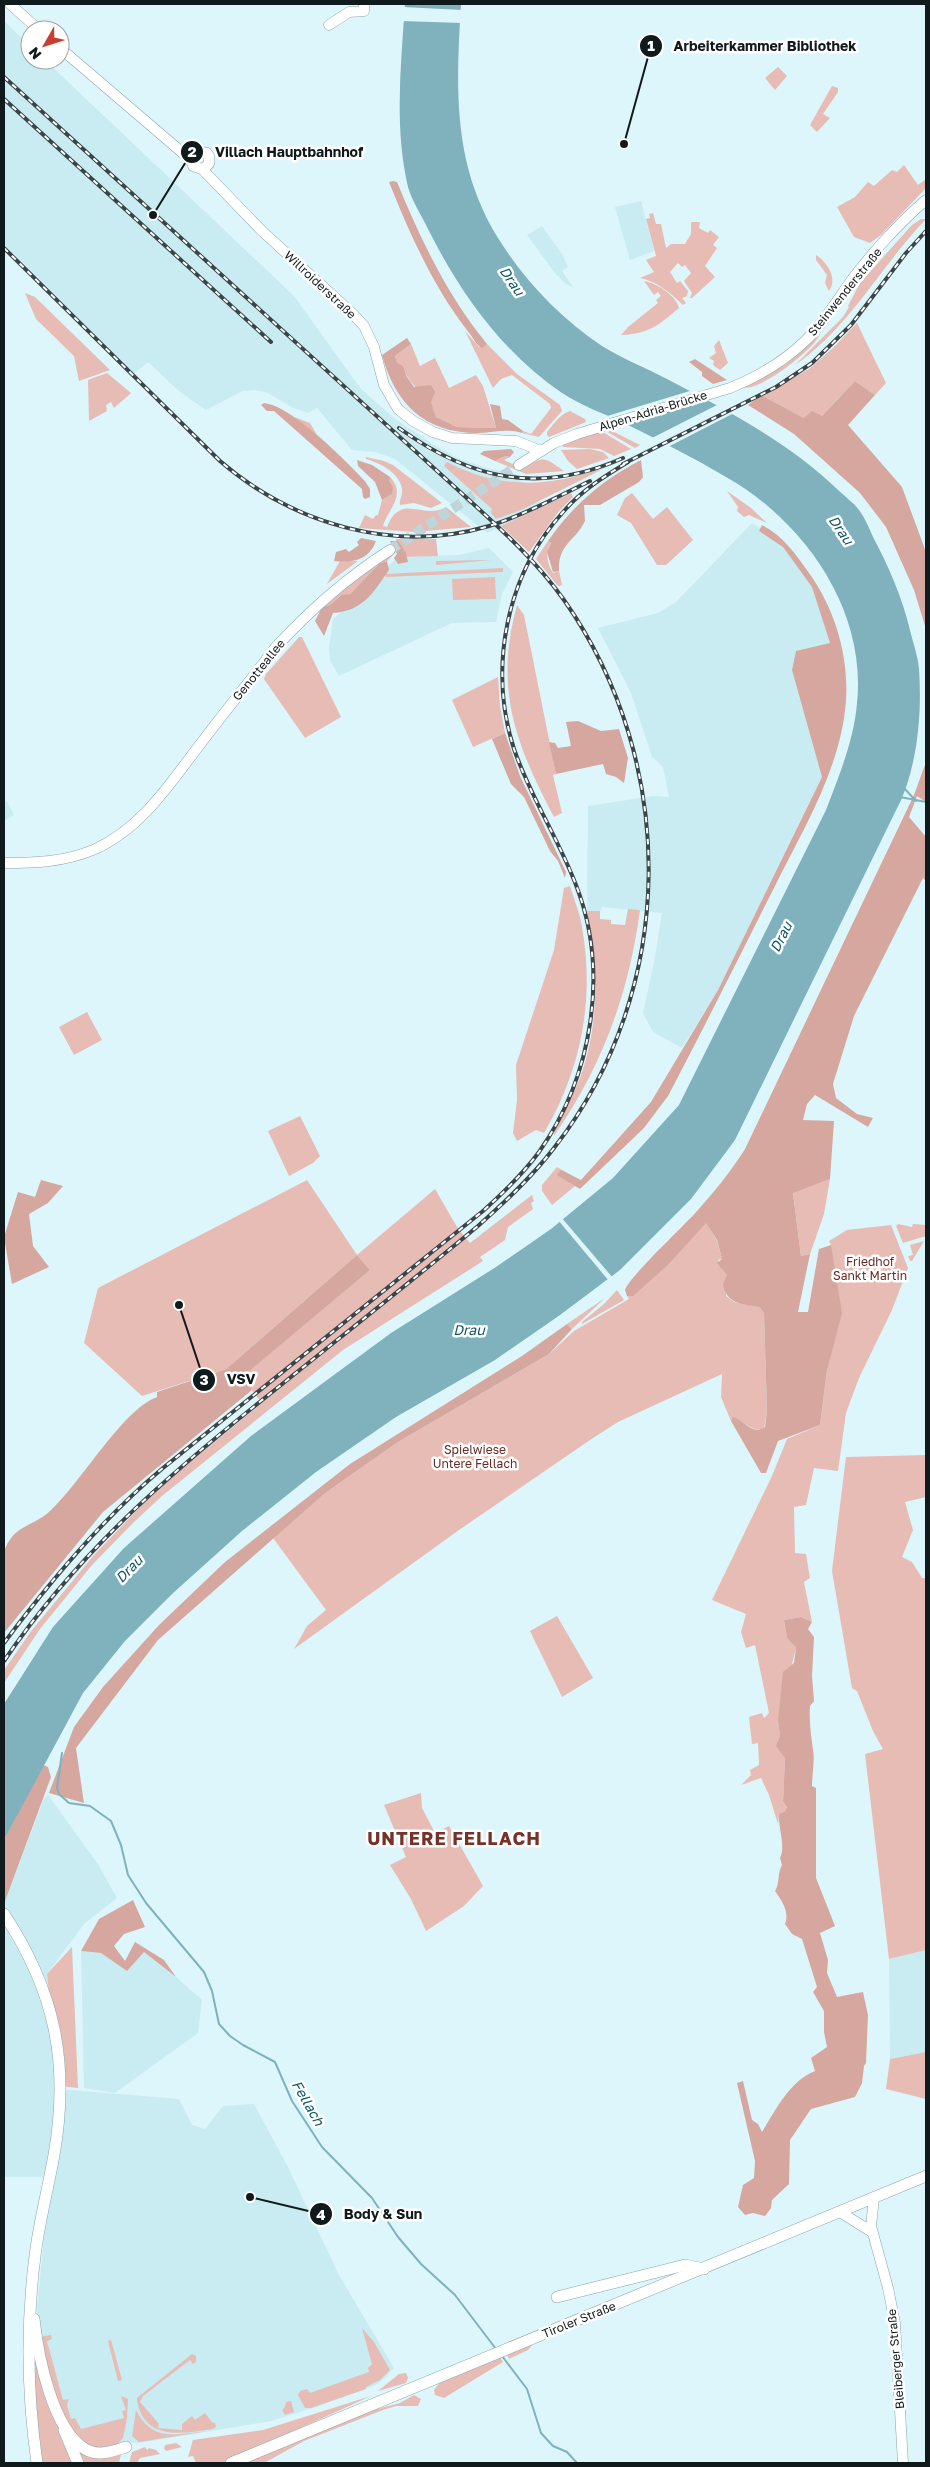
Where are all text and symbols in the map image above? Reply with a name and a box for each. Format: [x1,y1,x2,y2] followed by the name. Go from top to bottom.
[20,20,70,70] north arrow
[638,32,866,61] callout: Arbeiterkammer Bibliothek
[647,36,655,54] text: 1
[674,37,856,54] text: Arbeiterkammer Bibliothek
[25,44,44,63] text: N
[180,137,373,166] callout: Villach Hauptbahnhof
[187,142,197,160] text: 2
[215,143,364,160] text: Villach Hauptbahnhof
[804,245,885,339] street label: Steinwenderstraße
[281,247,359,322] street label: Willroiderstraße
[497,263,529,300] water label: Drau
[597,387,709,434] street label: Alpen-Adria-Brücke
[826,512,858,549] water label: Drau
[229,636,288,703] street label: Genotteallee
[766,918,796,955] water label: Drau
[833,1254,907,1283] park label: Friedhof Sankt Martin
[453,1321,486,1338] water label: Drau
[192,1365,266,1394] callout: VSV
[199,1370,209,1388] text: 3
[227,1370,255,1387] text: VSV
[433,1442,517,1471] park label: Spielwiese Untere Fellach
[112,1550,147,1586] water label: Drau
[367,1827,541,1849] district label: UNTERE FELLACH
[289,2077,329,2130] water label: Fellach
[308,2200,432,2229] callout: Body & Sun
[316,2205,326,2223] text: 4
[344,2205,422,2222] text: Body & Sun
[540,2298,618,2341] street label: Tiroler Straße
[884,2308,907,2410] street label: Bleiberger Straße

